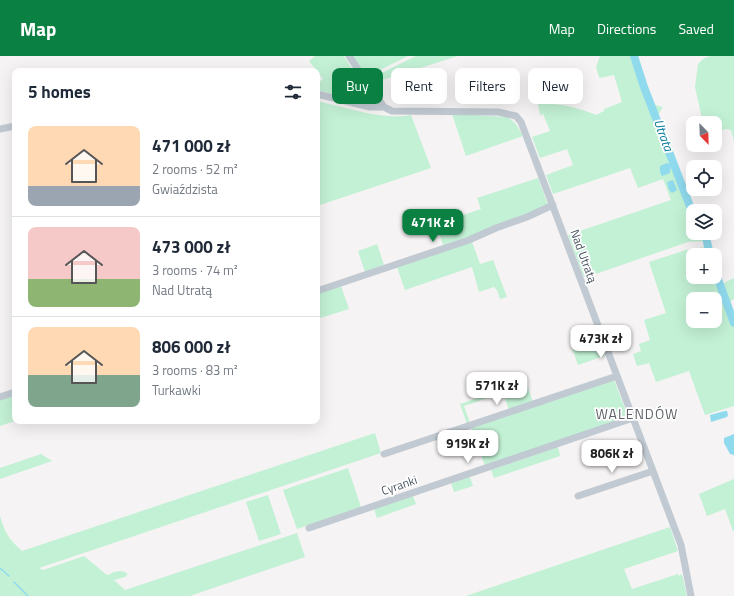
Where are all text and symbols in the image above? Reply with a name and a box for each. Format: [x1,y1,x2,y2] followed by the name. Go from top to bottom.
[20,14,56,43] text: Map
[549,18,575,39] text: Map
[597,18,656,39] text: Directions
[678,18,714,39] text: Saved
[332,68,383,104] chip: Buy
[391,68,447,104] chip: Rent
[455,68,520,104] chip: Filters
[528,68,583,104] chip: New
[28,79,91,105] text: 5 homes
[282,81,304,103] icon: filters
[649,116,680,155] water label: Utrata
[686,116,722,152] north arrow
[686,116,722,328] map controls
[152,133,231,159] text: 471 000 zł
[60,142,108,190] icon: home
[152,159,238,179] text: 2 rooms · 52 m²
[686,160,722,196] button: locate
[152,179,218,199] text: Gwiaździsta
[686,204,722,240] button: layers
[396,209,470,243] pin: 471K zł
[411,212,455,232] text: 471K zł
[566,227,602,285] street label: Nad Utratą
[152,234,231,260] text: 473 000 zł
[60,243,108,291] icon: home
[686,248,722,284] button: +
[152,260,238,280] text: 3 rooms · 74 m²
[152,280,212,300] text: Nad Utratą
[686,292,722,328] button: −
[564,325,638,359] pin: 473K zł
[579,328,623,348] text: 473K zł
[152,334,231,360] text: 806 000 zł
[60,343,108,391] icon: home
[152,360,238,380] text: 3 rooms · 83 m²
[460,372,534,406] pin: 571K zł
[475,375,519,395] text: 571K zł
[152,380,201,400] text: Turkawki
[596,403,678,424] district label: WALENDÓW
[431,430,505,464] pin: 919K zł
[446,433,490,453] text: 919K zł
[575,440,649,474] pin: 806K zł
[590,443,634,463] text: 806K zł
[378,470,420,500] street label: Cyranki

